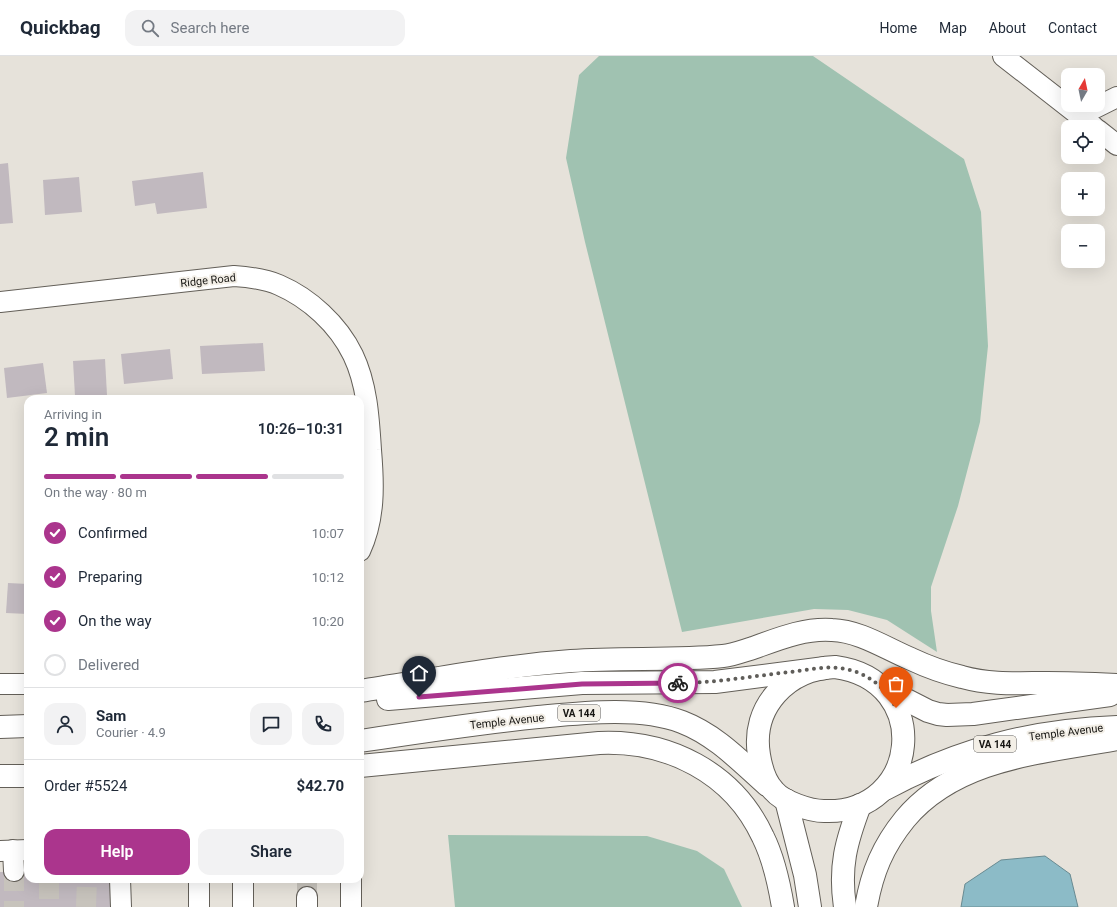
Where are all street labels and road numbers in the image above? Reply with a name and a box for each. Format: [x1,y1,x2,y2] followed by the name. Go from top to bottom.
[180,271,236,290] street label: Ridge Road
[558,705,600,721] road number: VA 144
[469,711,545,732] street label: Temple Avenue
[1028,721,1104,744] street label: Temple Avenue
[974,736,1016,752] road number: VA 144

